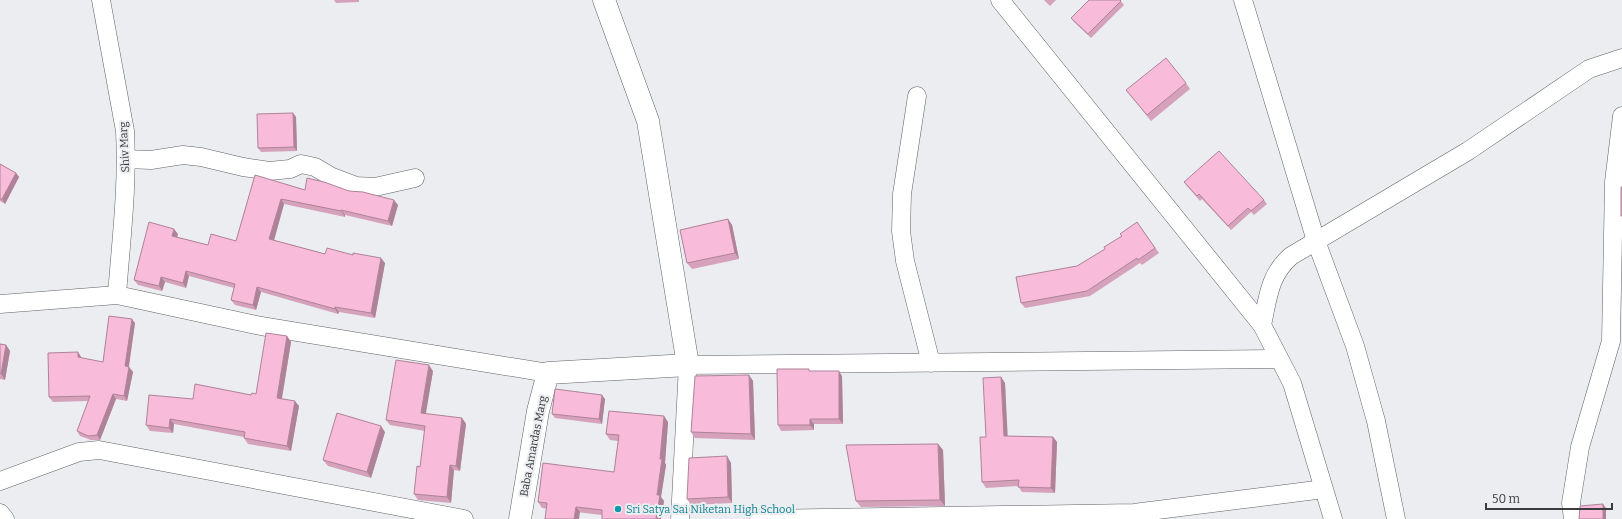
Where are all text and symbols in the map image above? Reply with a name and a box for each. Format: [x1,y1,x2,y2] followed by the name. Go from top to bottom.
[117,121,132,173] street label: Shiv Marg
[517,395,550,498] street label: Baba Amardas Marg
[1486,485,1612,511] scale bar
[1492,492,1521,506] text: 50 m
[626,503,795,516] place label: Sri Satya Sai Niketan High School
[613,504,623,514] marker: Sri Satya Sai Niketan High School

